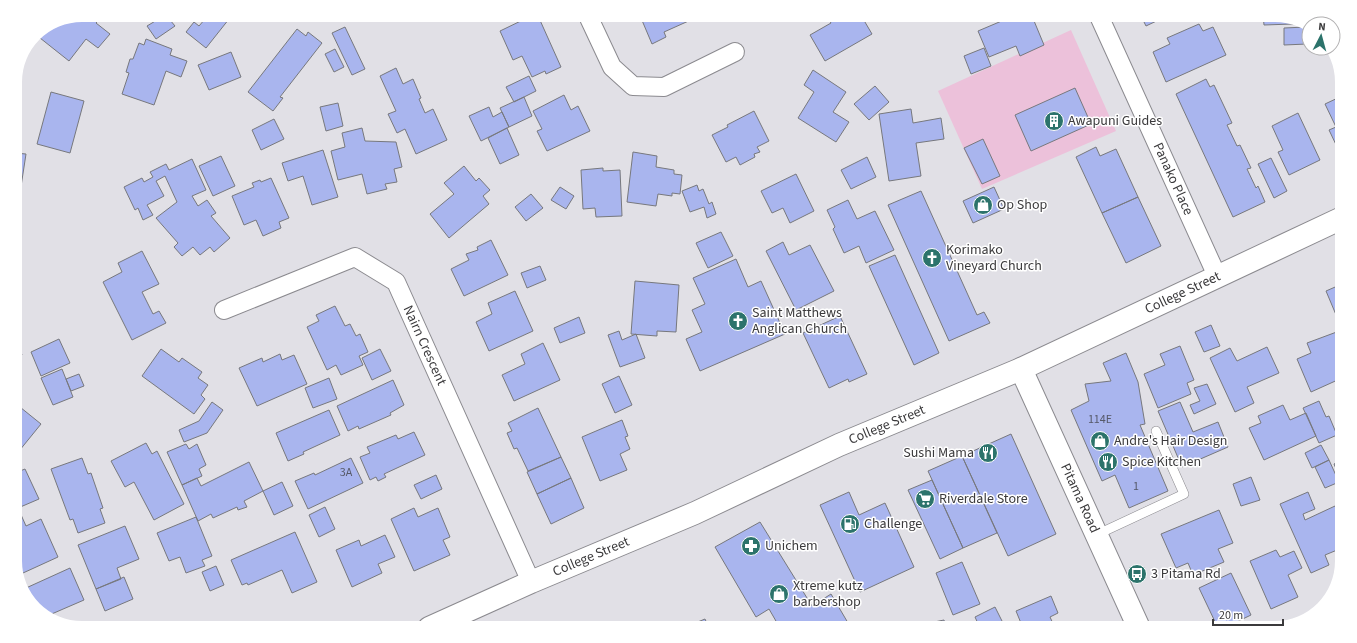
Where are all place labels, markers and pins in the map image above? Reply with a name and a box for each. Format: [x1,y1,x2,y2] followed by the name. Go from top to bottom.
[1043,110,1065,132] building icon: Awapuni Guides
[1068,111,1162,131] place label: Awapuni Guides
[972,194,994,216] shop icon: Op Shop
[997,195,1048,215] place label: Op Shop
[946,240,1042,276] place label: Korimako Vineyard Church
[921,247,943,269] church icon: Korimako Vineyard Church
[752,303,847,339] place label: Saint Matthews Anglican Church
[727,310,749,332] church icon: Saint Matthews Anglican Church
[1089,430,1111,452] shop icon: Andre's Hair Design
[1114,431,1227,451] place label: Andre's Hair Design
[977,442,999,464] restaurant icon: Sushi Mama
[903,443,974,463] place label: Sushi Mama
[1097,451,1119,473] restaurant icon: Spice Kitchen
[1122,452,1201,472] place label: Spice Kitchen
[914,488,936,510] supermarket icon: Riverdale Store
[939,489,1028,509] place label: Riverdale Store
[839,513,861,535] fuel station icon: Challenge
[864,514,922,534] place label: Challenge
[740,535,762,557] pharmacy icon: Unichem
[765,536,818,556] place label: Unichem
[1126,563,1148,585] bus stop icon: 3 Pitama Rd
[1151,564,1221,584] place label: 3 Pitama Rd
[793,576,863,612] place label: Xtreme kutz barbershop
[768,583,790,605] shop icon: Xtreme kutz barbershop

